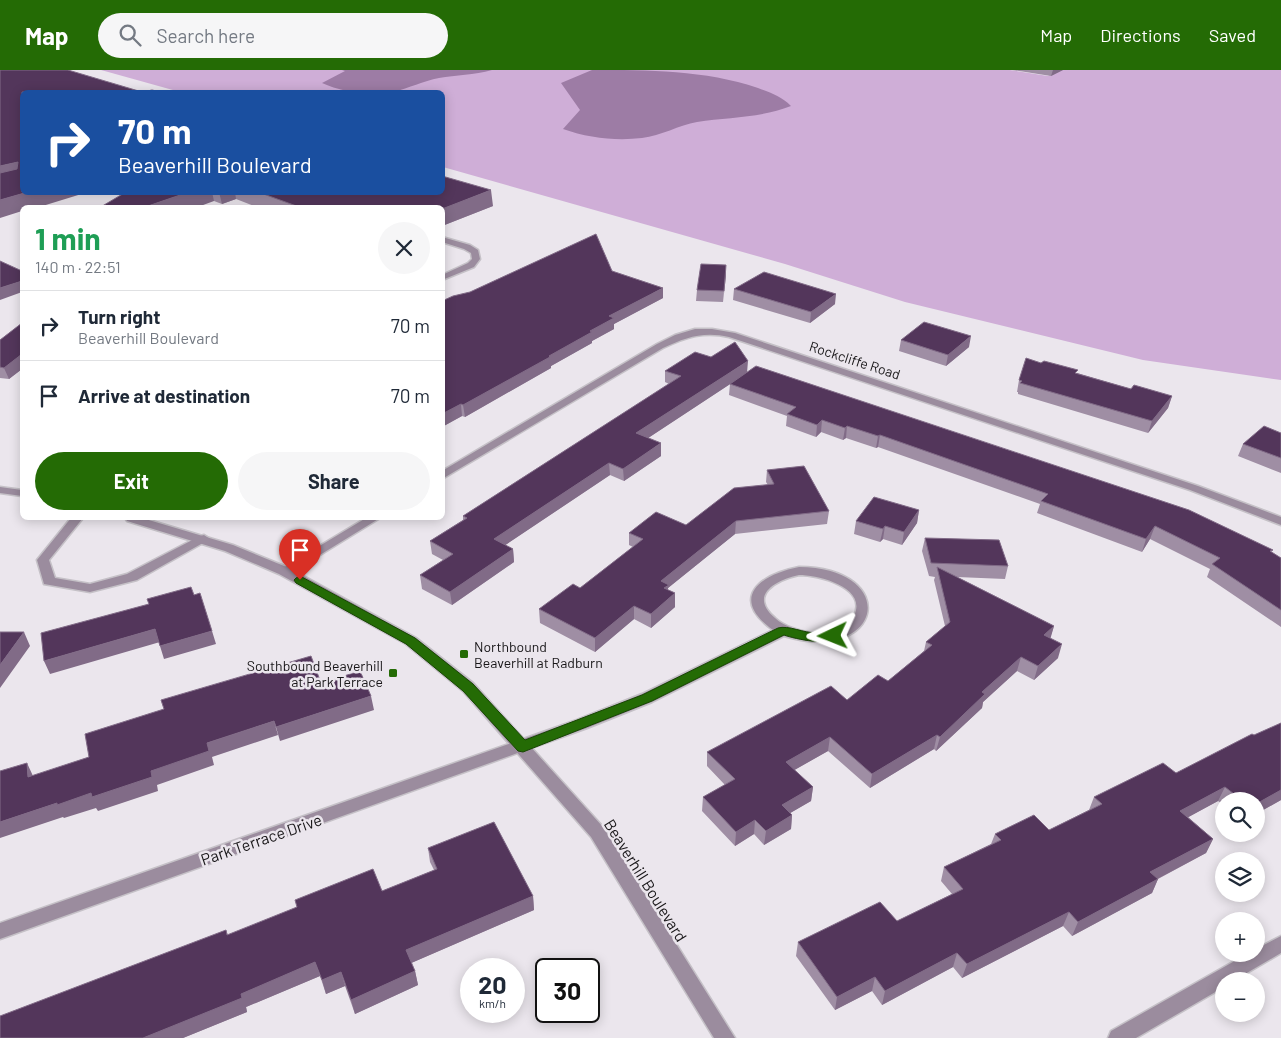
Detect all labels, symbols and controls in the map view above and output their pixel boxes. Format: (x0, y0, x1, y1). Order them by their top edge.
search box (98, 13, 448, 58)
text: Map (25, 21, 68, 50)
icon: search (116, 21, 144, 49)
text: Search here (156, 24, 255, 47)
text: Map (1040, 24, 1072, 46)
text: Directions (1100, 24, 1181, 46)
text: Saved (1209, 24, 1256, 46)
text: 70 m (118, 109, 192, 151)
icon: right (35, 110, 100, 175)
text: Beaverhill Boulevard (118, 151, 312, 177)
text: 1 min (35, 220, 101, 256)
button: close (378, 222, 430, 274)
text: 140 m · 22:51 (35, 257, 121, 276)
text: Turn right (78, 305, 160, 328)
icon: right (35, 312, 63, 340)
text: 70 m (391, 314, 430, 337)
text: Beaverhill Boulevard (78, 328, 219, 347)
street label: Rockcliffe Road (807, 337, 903, 383)
icon: arrive (35, 382, 63, 410)
text: Arrive at destination (78, 384, 250, 407)
text: 70 m (391, 384, 430, 407)
button: Exit (35, 452, 228, 510)
button: Share (238, 452, 430, 510)
pin (279, 529, 321, 580)
icon: arrive (286, 536, 314, 564)
position arrow (806, 609, 858, 661)
place label: Northbound Beaverhill at Radburn (474, 638, 603, 671)
marker: Northbound Beaverhill at Radburn (458, 648, 470, 660)
place label: Southbound Beaverhill at Park Terrace (247, 657, 383, 690)
marker: Southbound Beaverhill at Park Terrace (387, 667, 399, 679)
map controls (1215, 792, 1265, 1022)
button: search (1215, 792, 1265, 842)
street label: Park Terrace Drive (198, 809, 324, 869)
street label: Beaverhill Boulevard (601, 815, 691, 945)
button: layers (1215, 852, 1265, 902)
button: + (1215, 912, 1265, 962)
speed limit sign: 30 (535, 958, 600, 1023)
text: 20 (478, 969, 507, 999)
button: − (1215, 972, 1265, 1022)
text: km/h (479, 996, 506, 1010)

